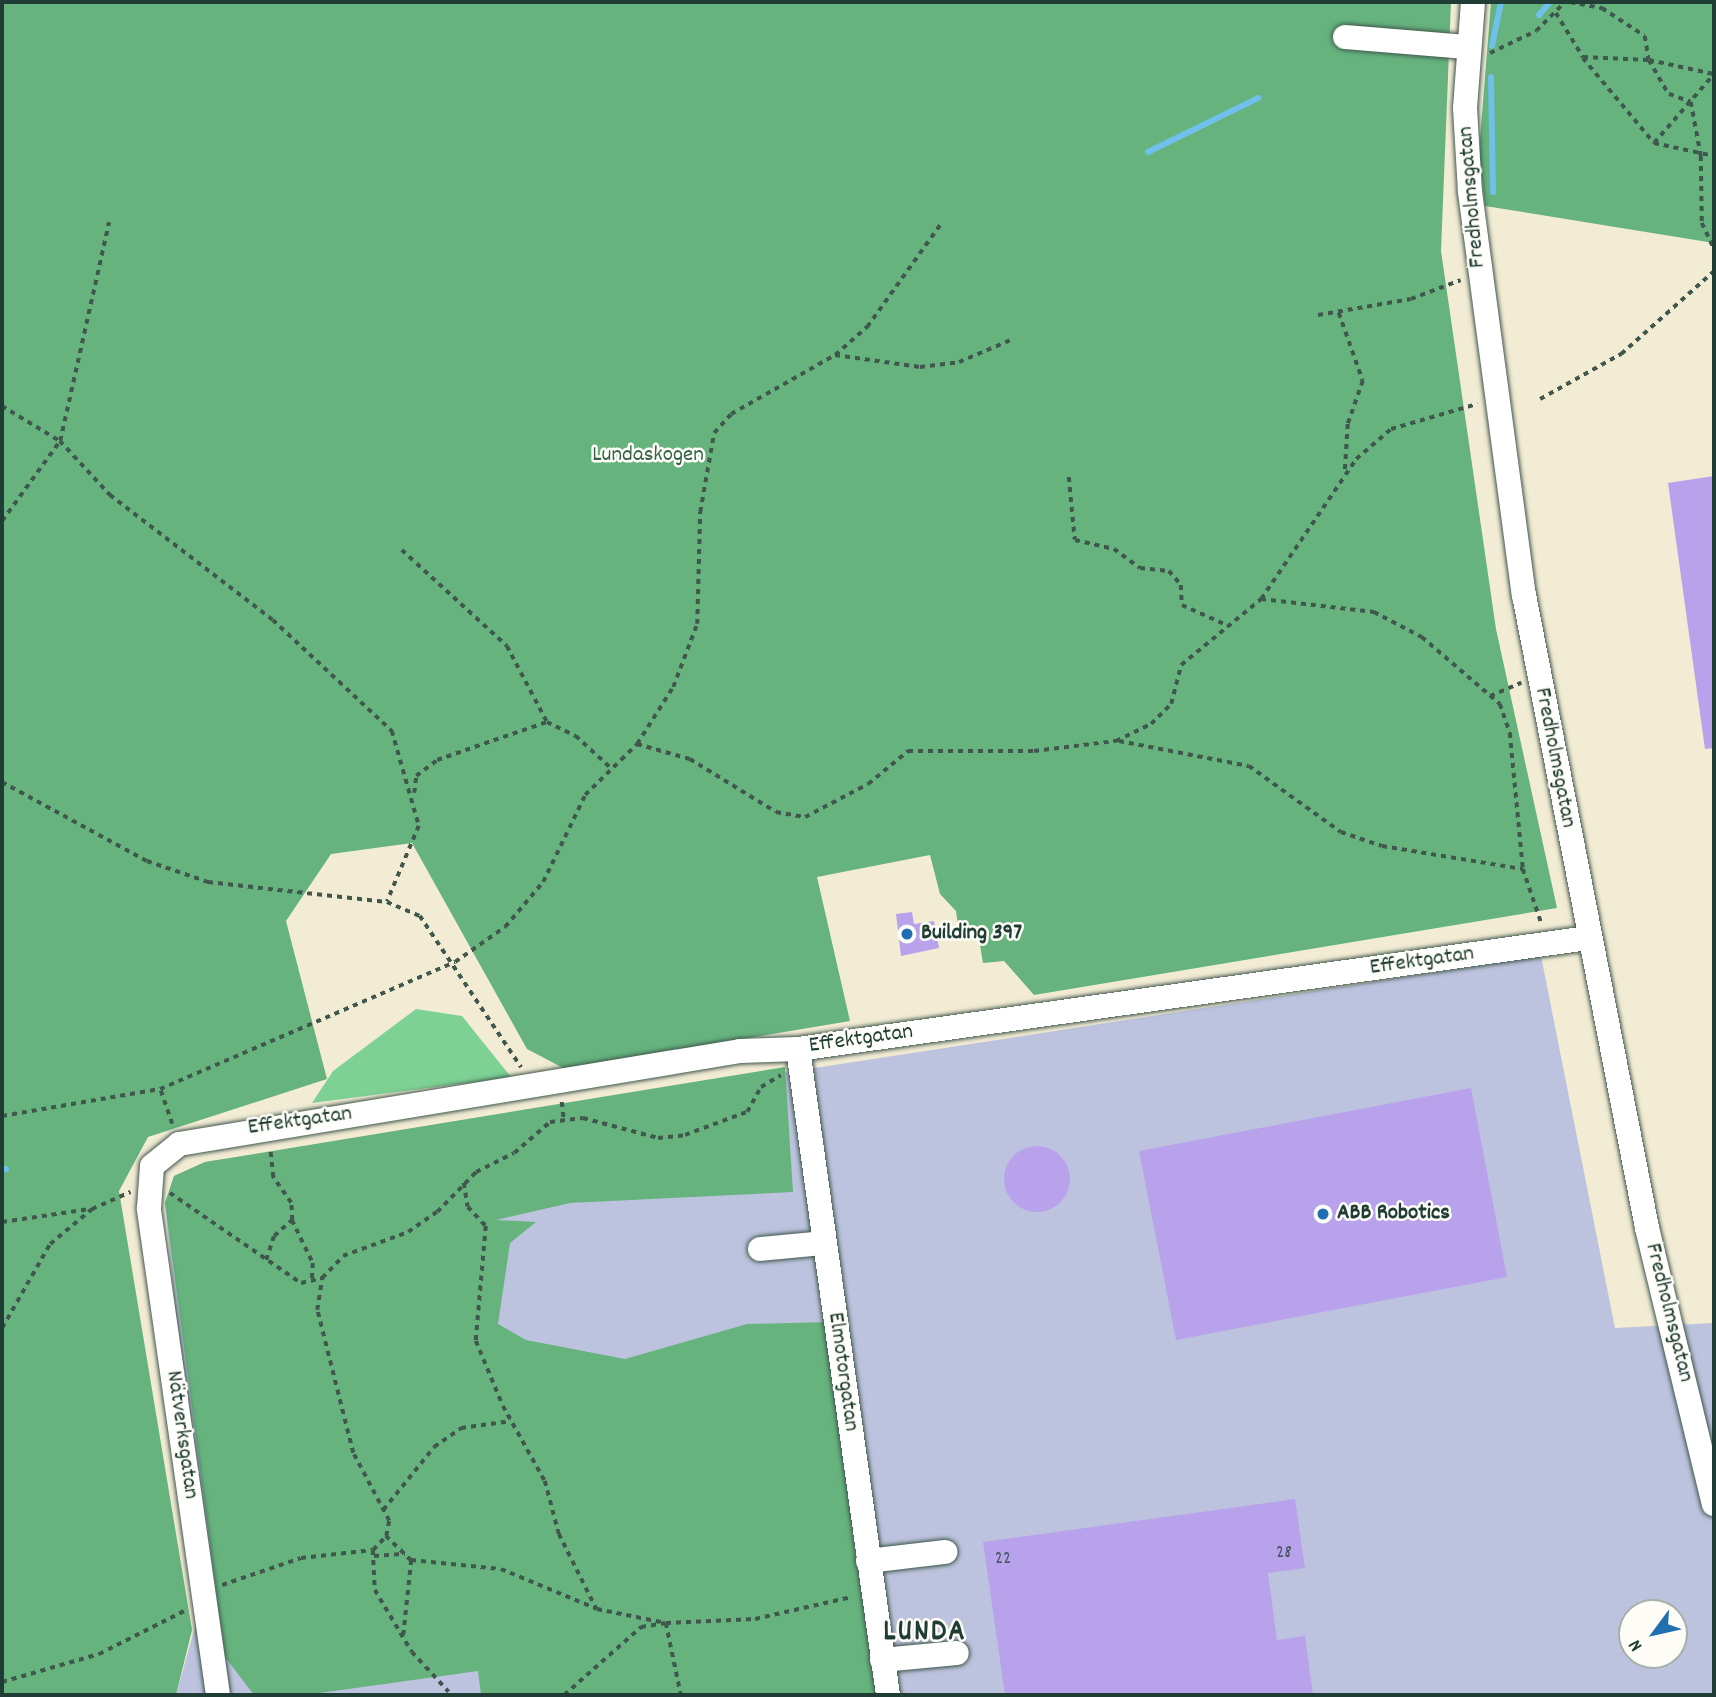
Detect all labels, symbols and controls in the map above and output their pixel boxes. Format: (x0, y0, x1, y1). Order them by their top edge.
street label: Fredholmsgatan (1453, 125, 1493, 269)
park label: Lundaskogen (592, 442, 704, 470)
street label: Fredholmsgatan (1527, 686, 1581, 830)
place label: Building 397 (921, 920, 1022, 948)
marker: Building 397 (899, 926, 915, 942)
street label: Effektgatan (1368, 941, 1476, 983)
street label: Effektgatan (807, 1019, 915, 1061)
street label: Effektgatan (246, 1101, 354, 1143)
place label: ABB Robotics (1337, 1200, 1450, 1228)
marker: ABB Robotics (1315, 1206, 1331, 1222)
street label: Fredholmsgatan (1637, 1241, 1699, 1385)
street label: Elmotorgatan (820, 1311, 864, 1433)
street label: Nätverksgatan (158, 1369, 204, 1501)
house number: 28 (1276, 1543, 1292, 1565)
house number: 22 (995, 1549, 1011, 1571)
north arrow (1618, 1599, 1688, 1669)
district label: LUNDA (884, 1616, 966, 1652)
text: N (1623, 1633, 1651, 1656)

